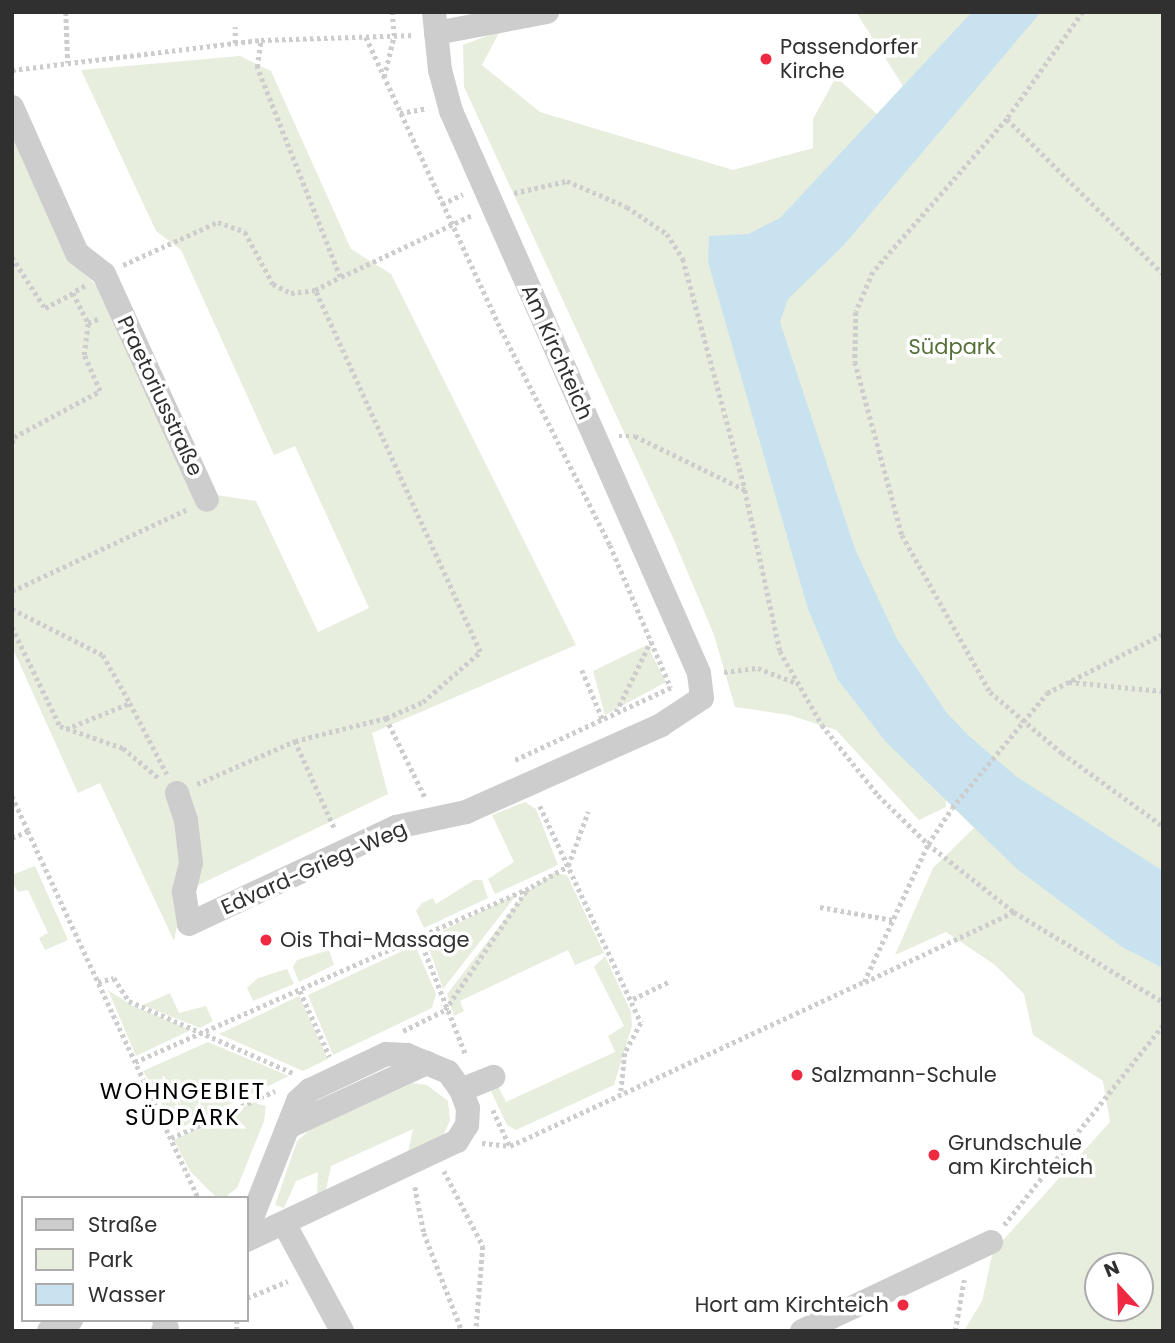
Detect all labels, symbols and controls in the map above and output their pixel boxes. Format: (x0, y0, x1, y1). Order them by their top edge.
place label: Passendorfer Kirche (780, 34, 918, 84)
marker: Passendorfer Kirche (758, 51, 774, 67)
street label: Am Kirchteich (516, 281, 598, 423)
street label: Praetoriusstraße (112, 312, 208, 480)
park label: Südpark (908, 334, 996, 360)
street label: Edvard-Grieg-Weg (217, 816, 411, 920)
place label: Ois Thai-Massage (280, 927, 470, 953)
marker: Ois Thai-Massage (258, 932, 274, 948)
place label: Salzmann-Schule (811, 1062, 997, 1088)
marker: Salzmann-Schule (789, 1067, 805, 1083)
district label: WOHNGEBIET SÜDPARK (101, 1077, 265, 1131)
place label: Grundschule am Kirchteich (948, 1130, 1093, 1180)
marker: Grundschule am Kirchteich (926, 1147, 942, 1163)
legend (21, 1196, 248, 1322)
text: Straße (88, 1210, 157, 1239)
text: Park (88, 1245, 133, 1274)
north arrow (1084, 1252, 1154, 1322)
text: N (1100, 1254, 1123, 1284)
text: Wasser (88, 1280, 165, 1309)
place label: Hort am Kirchteich (695, 1292, 889, 1318)
marker: Hort am Kirchteich (895, 1297, 911, 1313)

